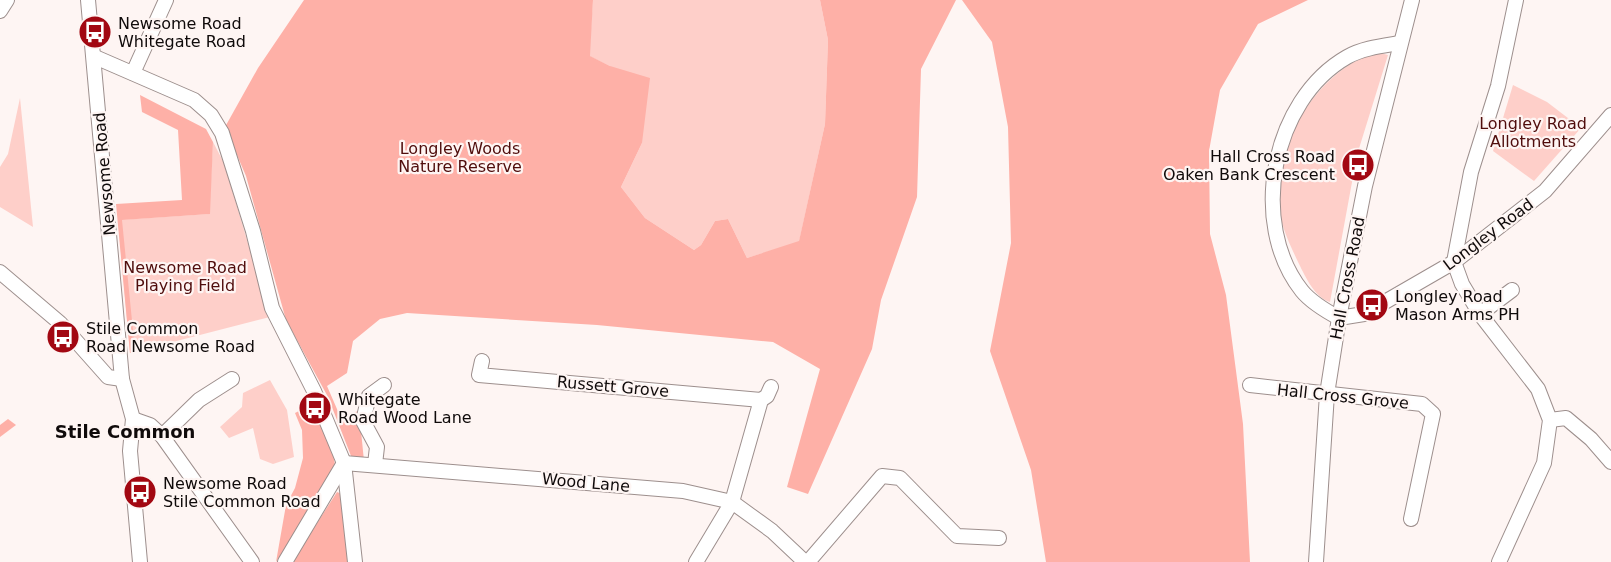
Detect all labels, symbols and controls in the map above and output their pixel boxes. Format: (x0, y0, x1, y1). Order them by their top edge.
bus stop icon: Newsome Road Whitegate Road (77, 14, 113, 50)
place label: Newsome Road Whitegate Road (118, 14, 246, 51)
street label: Newsome Road (90, 112, 119, 236)
park label: Longley Road Allotments (1479, 114, 1587, 151)
park label: Longley Woods Nature Reserve (398, 139, 522, 176)
place label: Hall Cross Road Oaken Bank Crescent (1163, 147, 1335, 184)
bus stop icon: Hall Cross Road Oaken Bank Crescent (1340, 147, 1376, 183)
street label: Longley Road (1440, 194, 1537, 274)
street label: Hall Cross Road (1326, 215, 1369, 341)
park label: Newsome Road Playing Field (123, 258, 247, 295)
bus stop icon: Longley Road Mason Arms PH (1354, 287, 1390, 323)
place label: Longley Road Mason Arms PH (1395, 287, 1520, 324)
bus stop icon: Stile Common Road Newsome Road (45, 319, 81, 355)
place label: Stile Common Road Newsome Road (86, 319, 255, 356)
street label: Russett Grove (556, 372, 670, 401)
street label: Hall Cross Grove (1276, 380, 1410, 413)
bus stop icon: Whitegate Road Wood Lane (297, 390, 333, 426)
place label: Whitegate Road Wood Lane (338, 390, 472, 427)
district label: Stile Common (55, 421, 195, 442)
street label: Wood Lane (541, 469, 631, 496)
bus stop icon: Newsome Road Stile Common Road (122, 474, 158, 510)
place label: Newsome Road Stile Common Road (163, 474, 321, 511)

